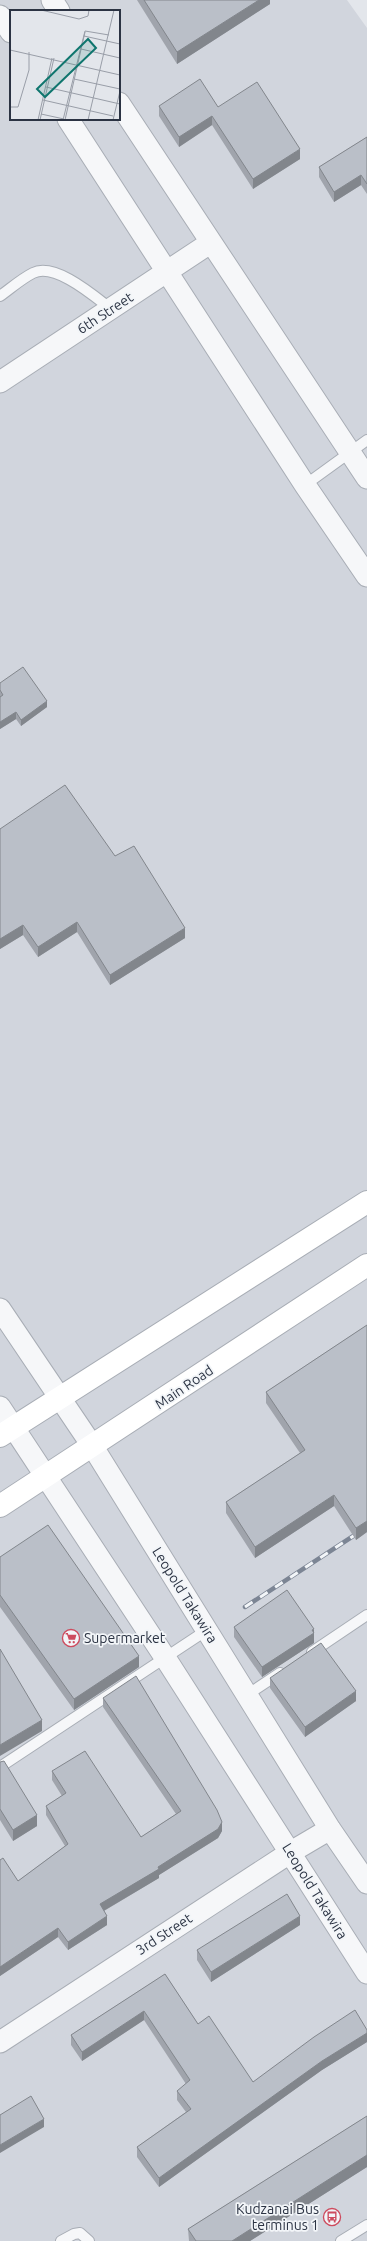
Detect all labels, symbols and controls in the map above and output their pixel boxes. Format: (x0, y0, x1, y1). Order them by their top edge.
inset map (10, 10, 120, 120)
street label: 6th Street (74, 289, 136, 337)
street label: Main Road (152, 1362, 216, 1412)
street label: Leopold Takawira (149, 1544, 221, 1646)
supermarket icon: Supermarket (61, 1628, 81, 1648)
place label: Supermarket (84, 1630, 166, 1646)
street label: Leopold Takawira (279, 1840, 351, 1942)
street label: 3rd Street (133, 1910, 195, 1958)
place label: Kudzanai Bus terminus 1 (236, 2201, 319, 2233)
bus stop icon: Kudzanai Bus terminus 1 (322, 2207, 342, 2227)

